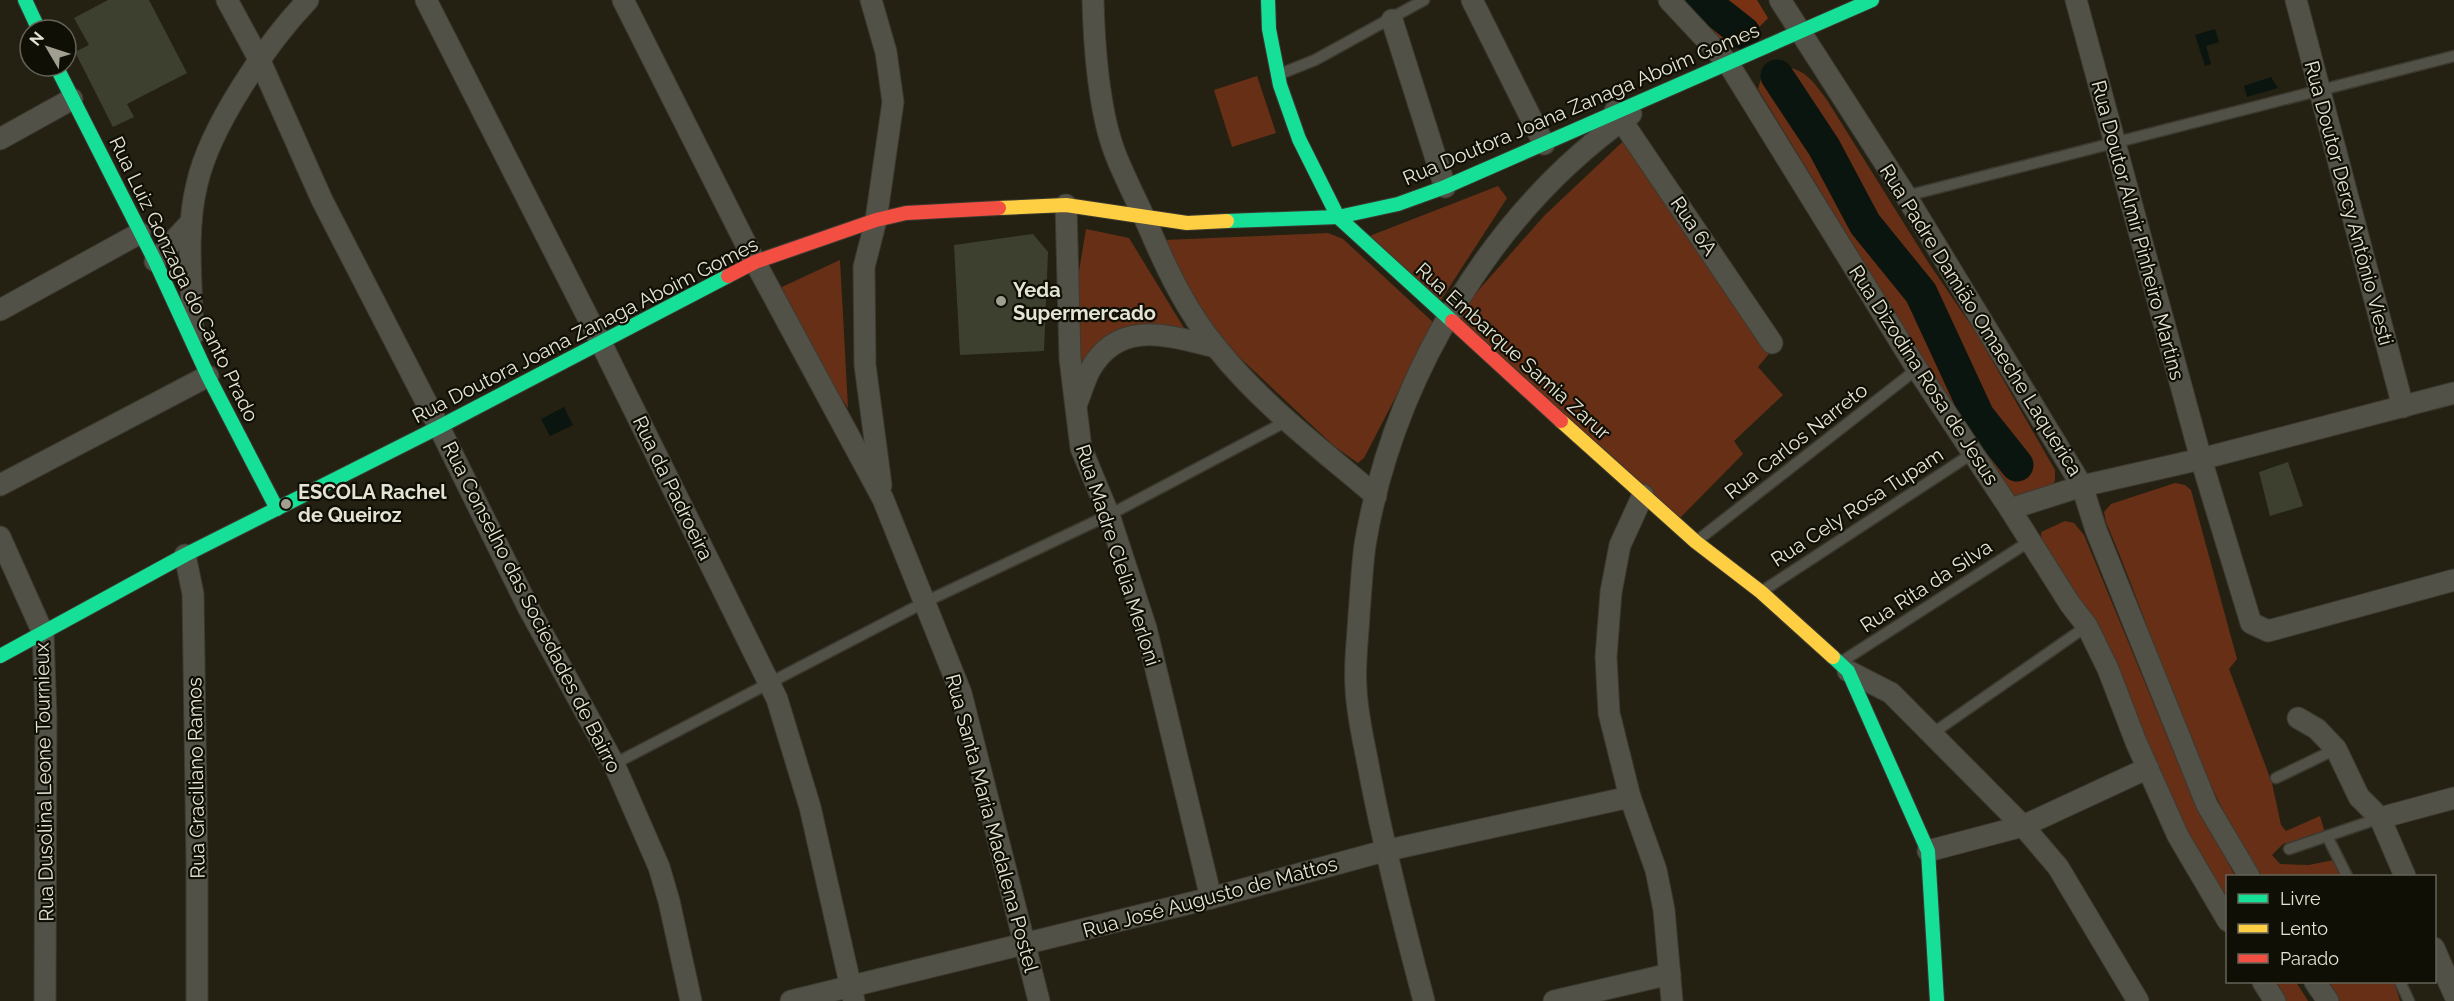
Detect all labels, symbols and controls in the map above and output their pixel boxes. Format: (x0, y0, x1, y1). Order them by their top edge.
north arrow (18, 18, 78, 78)
street label: Rua Doutora Joana Zanaga Aboim Gomes (1399, 18, 1763, 190)
text: N (26, 28, 48, 50)
street label: Rua Doutor Dercy Antônio Viesti (2299, 58, 2399, 348)
street label: Rua Doutor Almir Pinheiro Martins (2086, 77, 2190, 383)
street label: Rua Luiz Gonzaga do Canto Prado (104, 132, 264, 426)
street label: Rua Padre Damião Omaeche Laquerica (1875, 160, 2087, 480)
street label: Rua 6A (1666, 192, 1723, 260)
street label: Rua Doutora Joana Zanaga Aboim Gomes (408, 232, 762, 428)
street label: Rua Embarque Samia Zarur (1411, 257, 1615, 445)
street label: Rua Dizodina Rosa de Jesus (1844, 261, 2004, 489)
place label: Yeda Supermercado (1013, 278, 1156, 325)
marker: Yeda Supermercado (994, 294, 1008, 308)
street label: Rua Carlos Narreto (1720, 378, 1872, 504)
street label: Rua da Padroeira (628, 412, 718, 564)
street label: Rua Conselho das Sociedades de Bairro (438, 437, 626, 777)
street label: Rua Madre Clelia Merloni (1071, 441, 1165, 669)
street label: Rua Cely Rosa Tupam (1766, 442, 1948, 572)
place label: ESCOLA Rachel de Queiroz (298, 480, 447, 527)
marker: ESCOLA Rachel de Queiroz (279, 497, 293, 511)
street label: Rua Rita da Silva (1856, 535, 1996, 637)
street label: Rua Dusolina Leone Tournieux (30, 642, 58, 922)
street label: Rua Santa Maria Madalena Postel (941, 671, 1044, 975)
street label: Rua Graciliano Ramos (182, 677, 210, 879)
street label: Rua José Augusto de Mattos (1080, 851, 1340, 943)
legend (2226, 875, 2436, 983)
text: Livre (2280, 888, 2321, 909)
text: Lento (2280, 918, 2328, 939)
text: Parado (2280, 948, 2339, 969)

